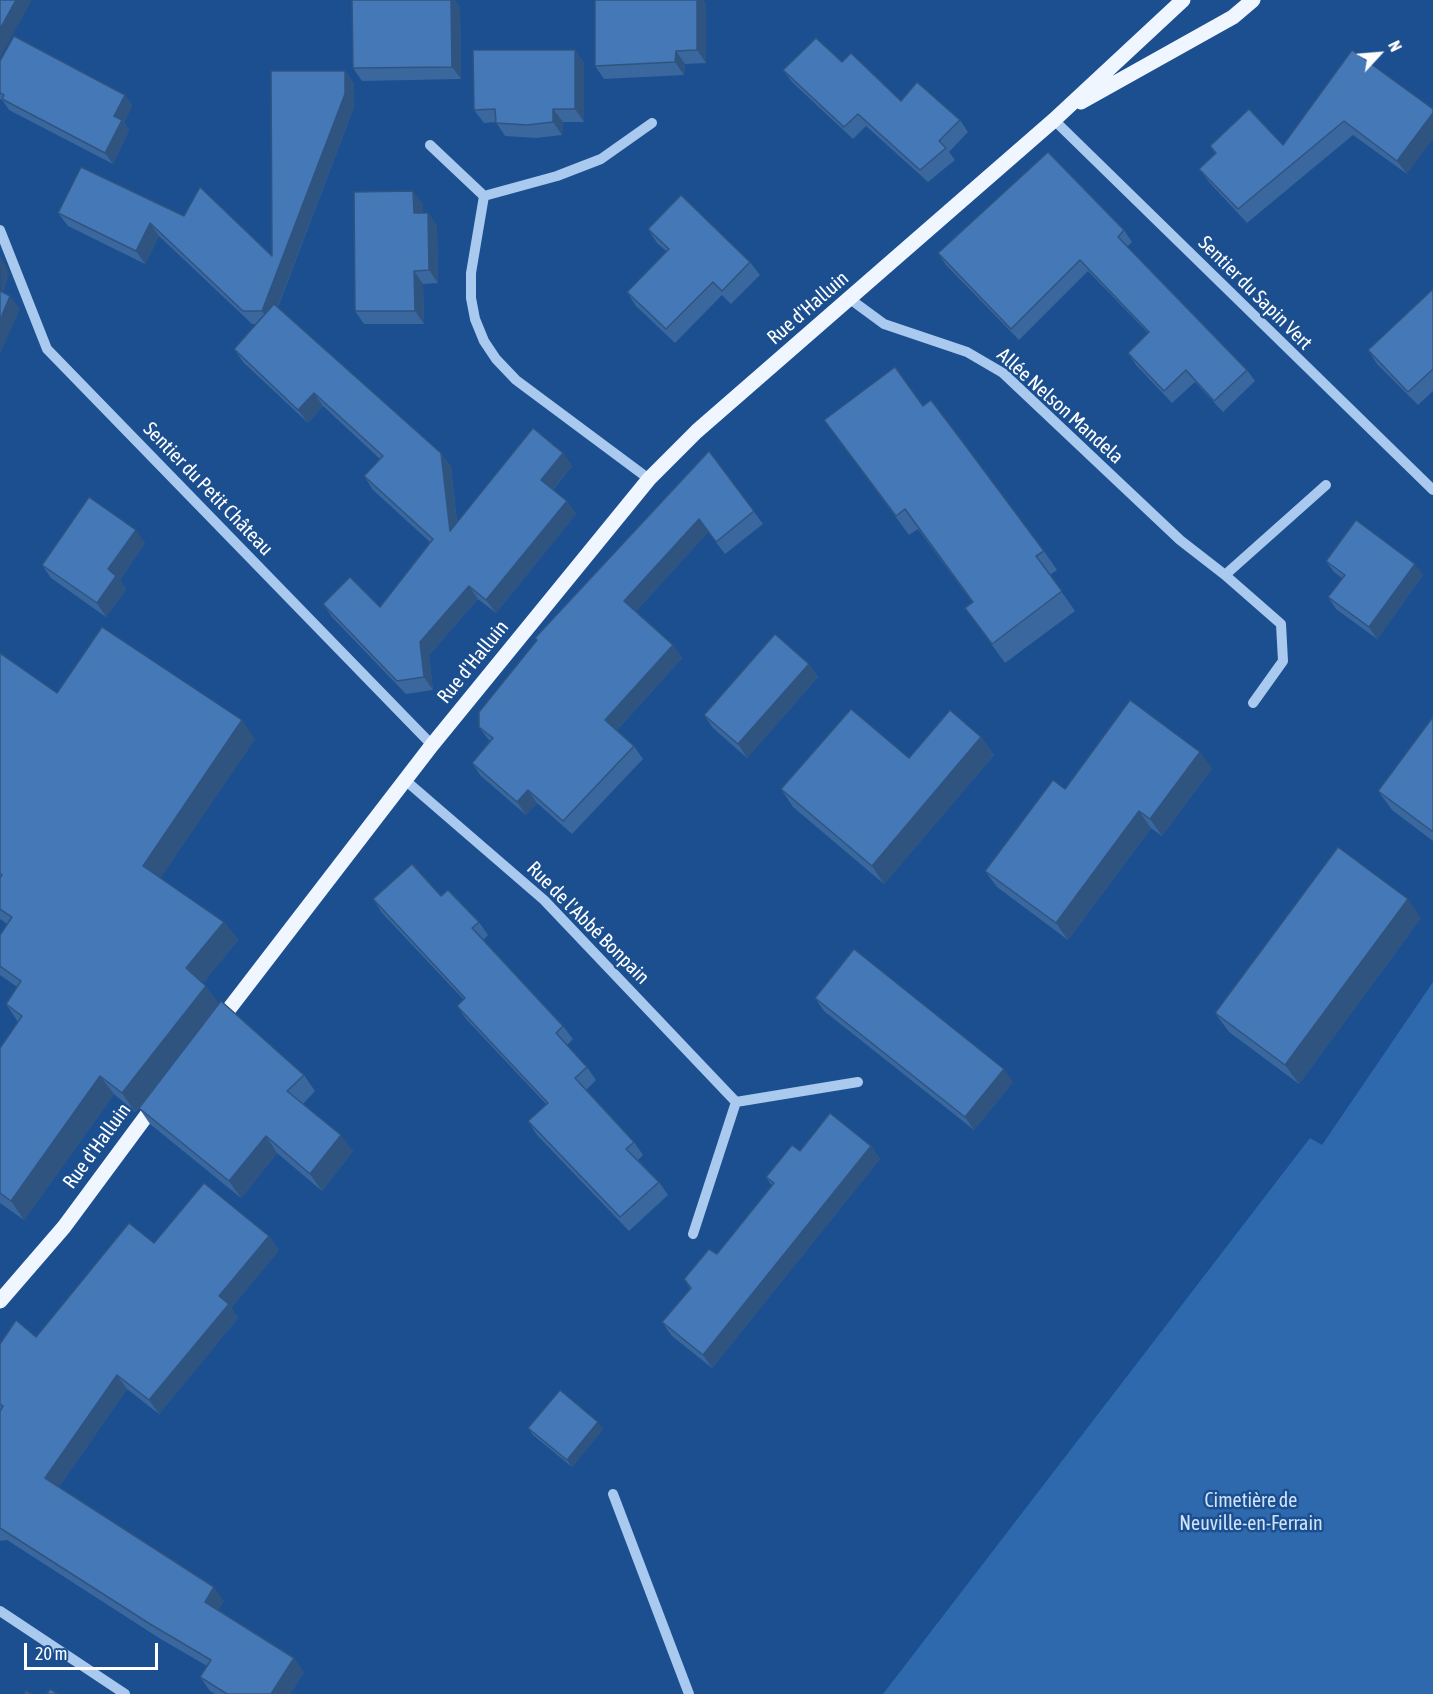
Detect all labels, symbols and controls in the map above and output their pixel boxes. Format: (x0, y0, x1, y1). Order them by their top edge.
north arrow (1349, 24, 1409, 84)
text: N (1385, 38, 1405, 54)
street label: Sentier du Sapin Vert (1193, 231, 1317, 355)
street label: Rue d'Halluin (762, 266, 854, 350)
street label: Allée Nelson Mandela (992, 343, 1128, 469)
street label: Sentier du Petit Château (138, 417, 278, 561)
street label: Rue d'Halluin (432, 616, 514, 708)
street label: Rue de l'Abbé Bonpain (522, 857, 654, 989)
street label: Rue d'Halluin (58, 1099, 136, 1193)
park label: Cimetière de Neuville-en-Ferrain (1179, 1489, 1323, 1536)
scale bar (27, 1631, 160, 1669)
text: 20 m (35, 1643, 67, 1664)

